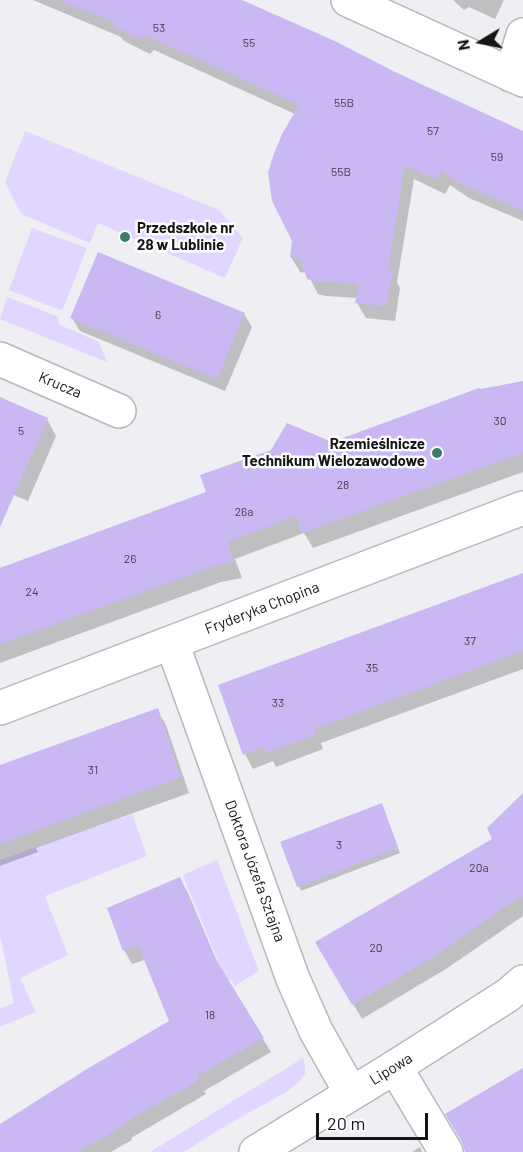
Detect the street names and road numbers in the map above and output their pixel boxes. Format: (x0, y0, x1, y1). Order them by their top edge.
street label: Krucza (36, 368, 84, 402)
street label: Fryderyka Chopina (202, 578, 322, 638)
street label: Doktora Józefa Sztajna (221, 798, 289, 944)
street label: Lipowa (366, 1049, 416, 1089)

